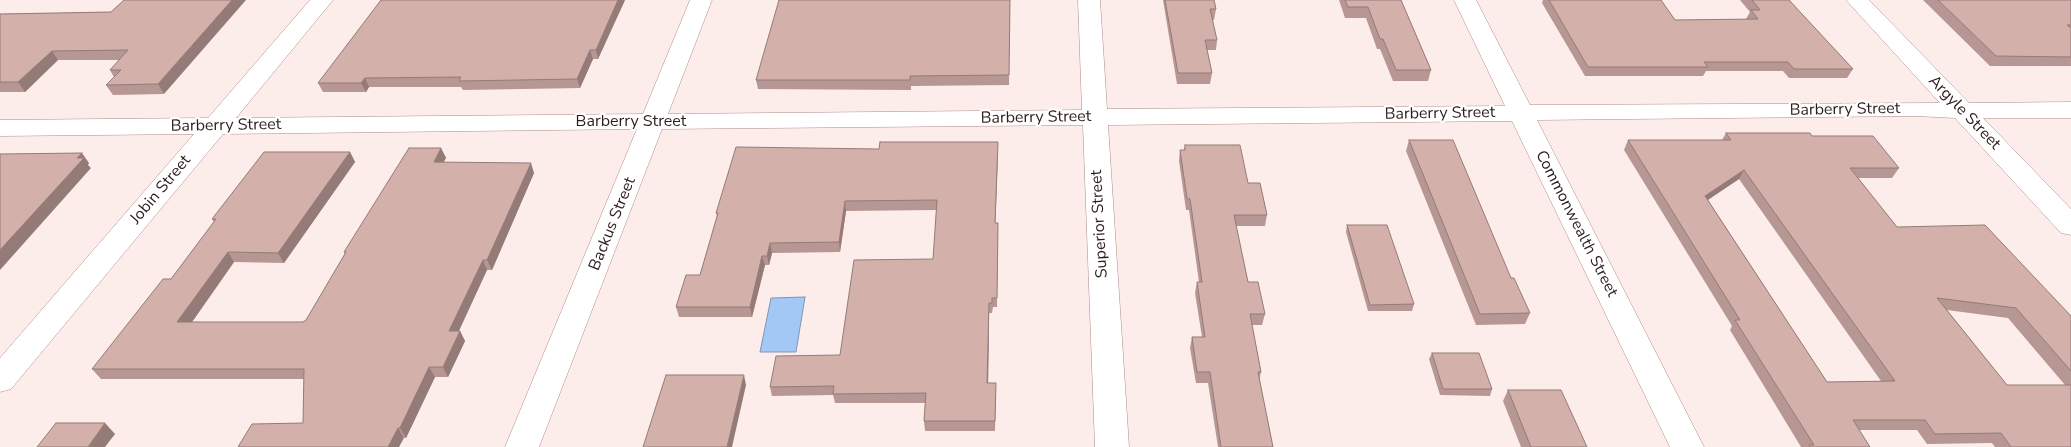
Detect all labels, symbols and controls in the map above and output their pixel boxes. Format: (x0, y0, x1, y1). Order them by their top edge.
street label: Argyle Street (1924, 72, 2004, 154)
street label: Barberry Street (1789, 99, 1901, 121)
street label: Barberry Street (1384, 103, 1496, 125)
street label: Barberry Street (980, 107, 1092, 129)
street label: Barberry Street (576, 112, 686, 132)
street label: Barberry Street (170, 115, 282, 137)
street label: Commonwealth Street (1531, 148, 1621, 300)
street label: Jobin Street (127, 152, 195, 228)
street label: Superior Street (1088, 169, 1112, 279)
street label: Backus Street (586, 174, 640, 274)

